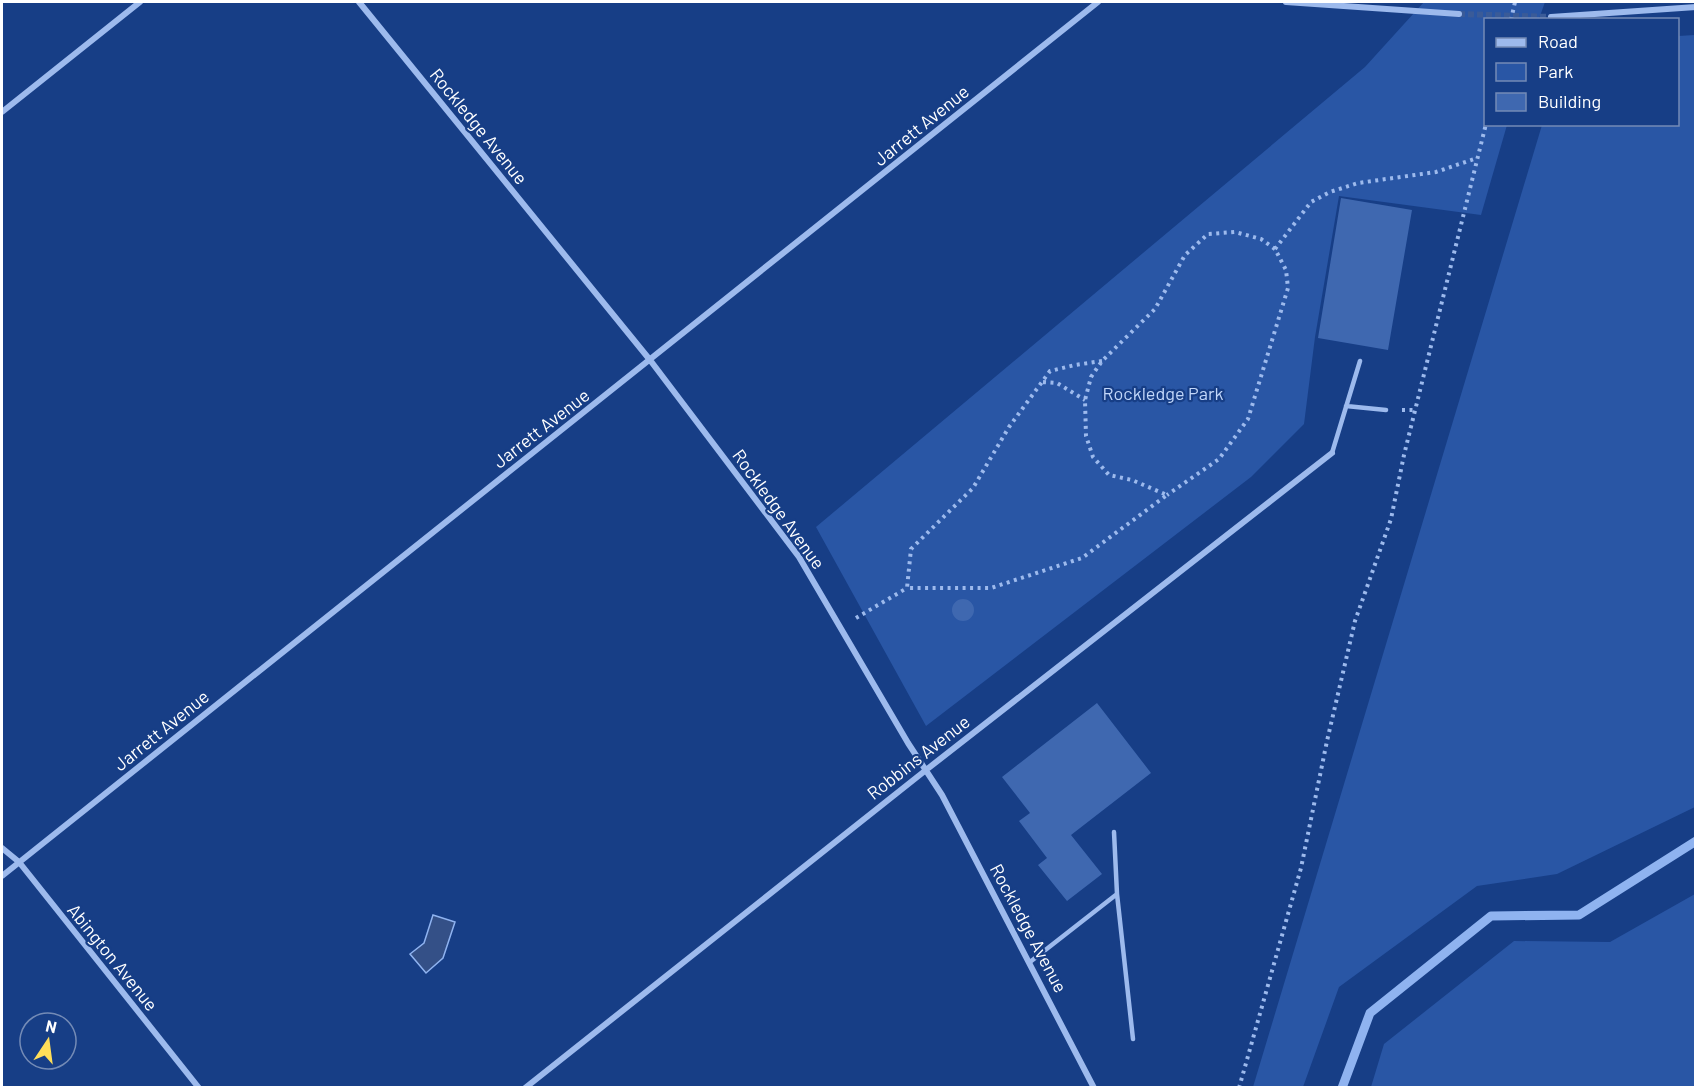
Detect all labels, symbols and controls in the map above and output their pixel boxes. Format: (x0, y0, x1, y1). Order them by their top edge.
legend (1484, 18, 1679, 126)
text: Road (1538, 30, 1578, 52)
text: Park (1538, 60, 1573, 82)
street label: Rockledge Avenue (426, 64, 532, 188)
street label: Jarrett Avenue (869, 80, 973, 170)
text: Building (1538, 90, 1601, 112)
park label: Rockledge Park (1103, 382, 1223, 404)
street label: Jarrett Avenue (489, 384, 593, 472)
street label: Rockledge Avenue (728, 445, 830, 573)
street label: Jarrett Avenue (109, 685, 213, 775)
street label: Robbins Avenue (862, 710, 974, 804)
street label: Rockledge Avenue (986, 860, 1072, 996)
street label: Abington Avenue (63, 899, 163, 1015)
north arrow (18, 1011, 78, 1071)
text: N (44, 1015, 59, 1036)

